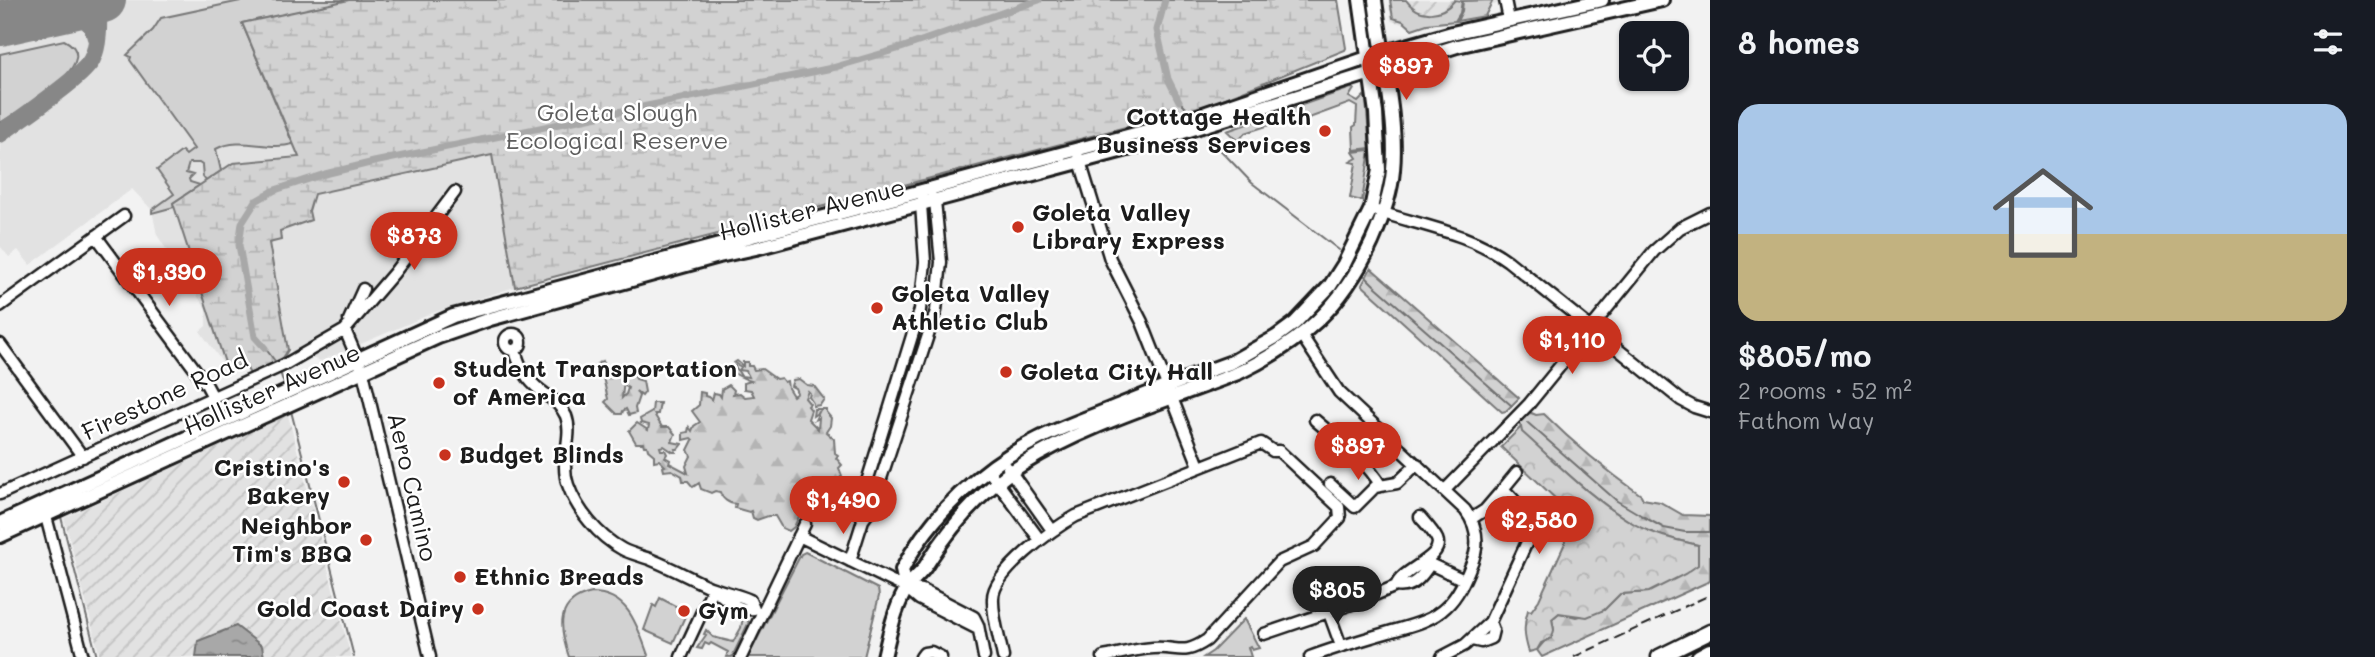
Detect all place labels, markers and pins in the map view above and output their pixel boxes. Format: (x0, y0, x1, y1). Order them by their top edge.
pin: $897 (1365, 42, 1447, 102)
place label: Cottage Health Business Services (1096, 100, 1311, 159)
marker: Cottage Health Business Services (1317, 123, 1333, 139)
place label: Goleta Valley Library Express (1032, 196, 1225, 255)
pin: $873 (373, 212, 455, 272)
marker: Goleta Valley Library Express (1010, 219, 1026, 235)
pin: $1,390 (112, 248, 226, 308)
place label: Goleta Valley Athletic Club (891, 277, 1050, 336)
marker: Goleta Valley Athletic Club (869, 300, 885, 316)
pin: $1,110 (1515, 316, 1629, 376)
place label: Student Transportation of America (453, 352, 737, 411)
place label: Goleta City Hall (1020, 355, 1213, 386)
marker: Goleta City Hall (998, 364, 1014, 380)
marker: Student Transportation of America (431, 375, 447, 391)
pin: $897 (1317, 422, 1399, 482)
place label: Budget Blinds (459, 438, 624, 469)
marker: Budget Blinds (437, 447, 453, 463)
place label: Cristino's Bakery (214, 451, 330, 510)
marker: Cristino's Bakery (336, 474, 352, 490)
pin: $1,490 (786, 476, 900, 536)
pin: $2,580 (1482, 496, 1596, 556)
place label: Neighbor Tim's BBQ (232, 509, 352, 568)
marker: Neighbor Tim's BBQ (358, 532, 374, 548)
place label: Ethnic Breads (474, 560, 644, 591)
pin: $805 (1296, 566, 1378, 626)
marker: Ethnic Breads (452, 569, 468, 585)
place label: Gold Coast Dairy (257, 592, 464, 623)
place label: Gym (698, 594, 749, 625)
marker: Gold Coast Dairy (470, 601, 486, 617)
marker: Gym (676, 603, 692, 619)

